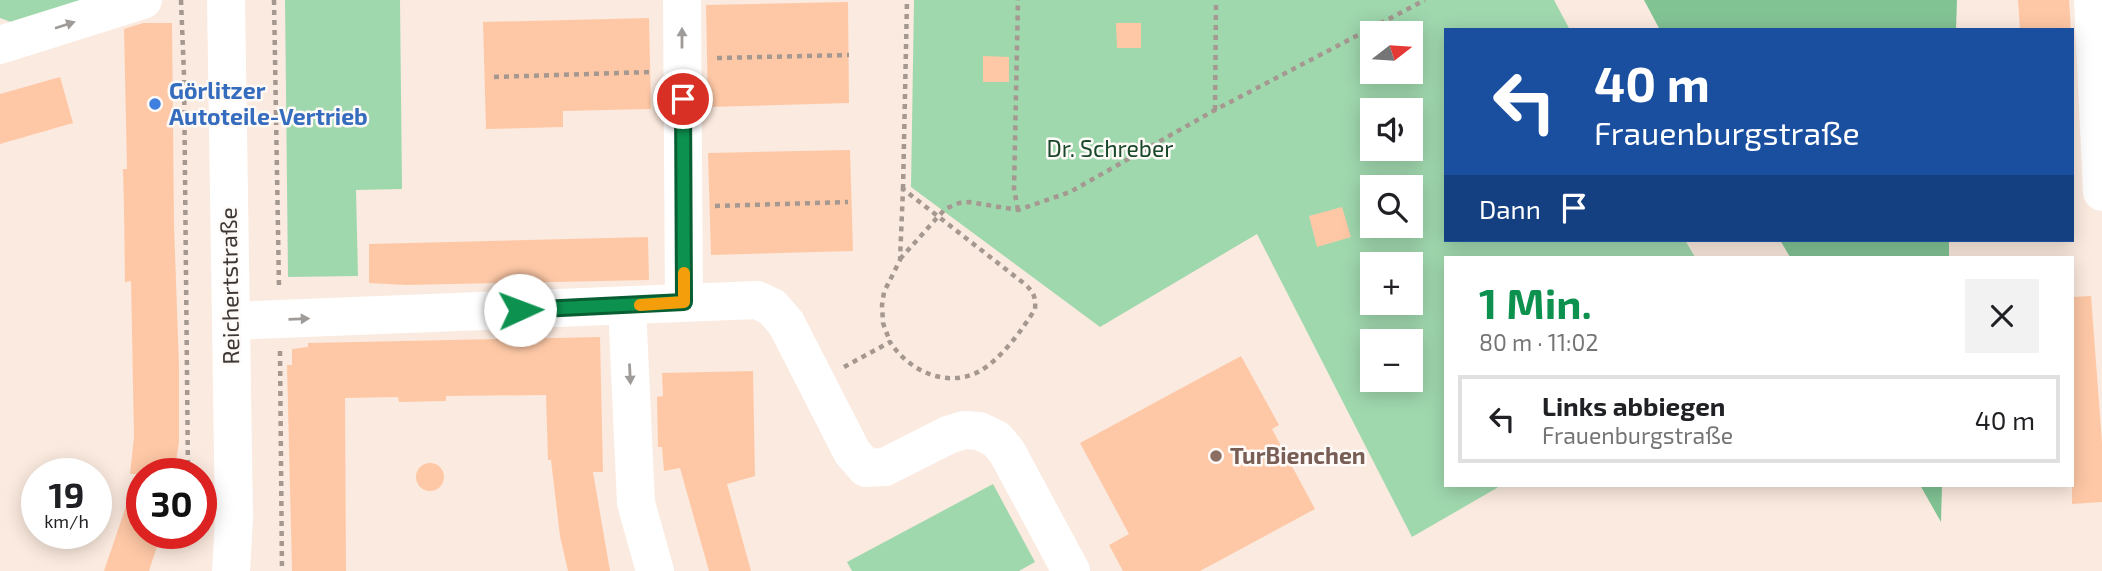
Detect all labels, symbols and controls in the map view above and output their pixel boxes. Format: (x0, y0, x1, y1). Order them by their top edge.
one-way arrow (55, 19, 76, 30)
north arrow (1360, 21, 1423, 84)
map controls (1360, 21, 1423, 392)
one-way arrow (676, 27, 688, 49)
text: 40 m (1594, 53, 1710, 112)
icon: left (1479, 56, 1570, 147)
pin (653, 69, 713, 129)
place label: Görlitzer Autoteile-Vertrieb (169, 76, 368, 130)
icon: arrive (664, 80, 702, 118)
marker: Görlitzer Autoteile-Vertrieb (147, 96, 163, 112)
button: sound (1360, 98, 1423, 161)
text: Frauenburgstraße (1594, 113, 1860, 151)
park label: Dr. Schreber (1046, 134, 1174, 162)
button: search (1360, 175, 1423, 238)
icon: arrive (1555, 189, 1593, 227)
text: Dann (1479, 193, 1541, 224)
street label: Reichertstraße (214, 207, 244, 365)
button: + (1360, 252, 1423, 315)
position arrow (483, 273, 557, 347)
text: 1 Min. (1479, 277, 1592, 327)
button: close (1965, 279, 2039, 353)
one-way arrow (288, 313, 310, 324)
text: 80 m · 11:02 (1479, 328, 1598, 356)
button: − (1360, 329, 1423, 392)
one-way arrow (625, 363, 636, 385)
text: Links abbiegen (1542, 390, 1726, 421)
icon: left (1483, 400, 1521, 438)
text: 40 m (1975, 404, 2035, 435)
text: Frauenburgstraße (1542, 421, 1733, 449)
place label: TurBienchen (1230, 441, 1366, 469)
marker: TurBienchen (1208, 448, 1224, 464)
speed limit sign: 30 (126, 458, 217, 549)
text: 19 (49, 473, 84, 515)
text: km/h (44, 510, 89, 532)

